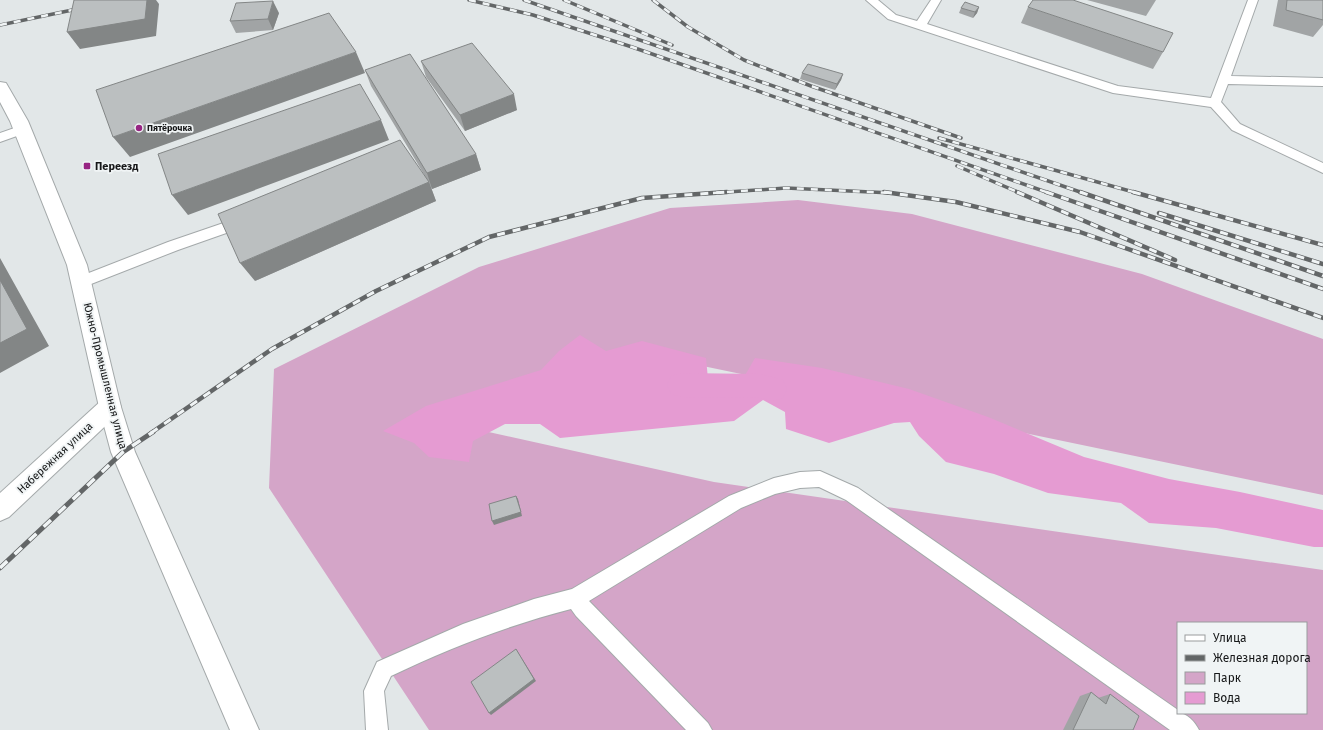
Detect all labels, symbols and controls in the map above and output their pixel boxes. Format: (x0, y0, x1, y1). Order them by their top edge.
marker: Пятёрочка (134, 123, 144, 133)
place label: Пятёрочка (147, 123, 192, 133)
place label: Переезд (95, 160, 138, 173)
marker: Переезд (82, 161, 92, 171)
street label: Южно-Промышленная улица (80, 301, 130, 451)
street label: Набережная улица (15, 420, 95, 496)
legend (1177, 622, 1307, 714)
text: Улица (1213, 631, 1247, 645)
text: Железная дорога (1213, 651, 1311, 665)
text: Парк (1213, 671, 1242, 685)
text: Вода (1213, 691, 1240, 705)

